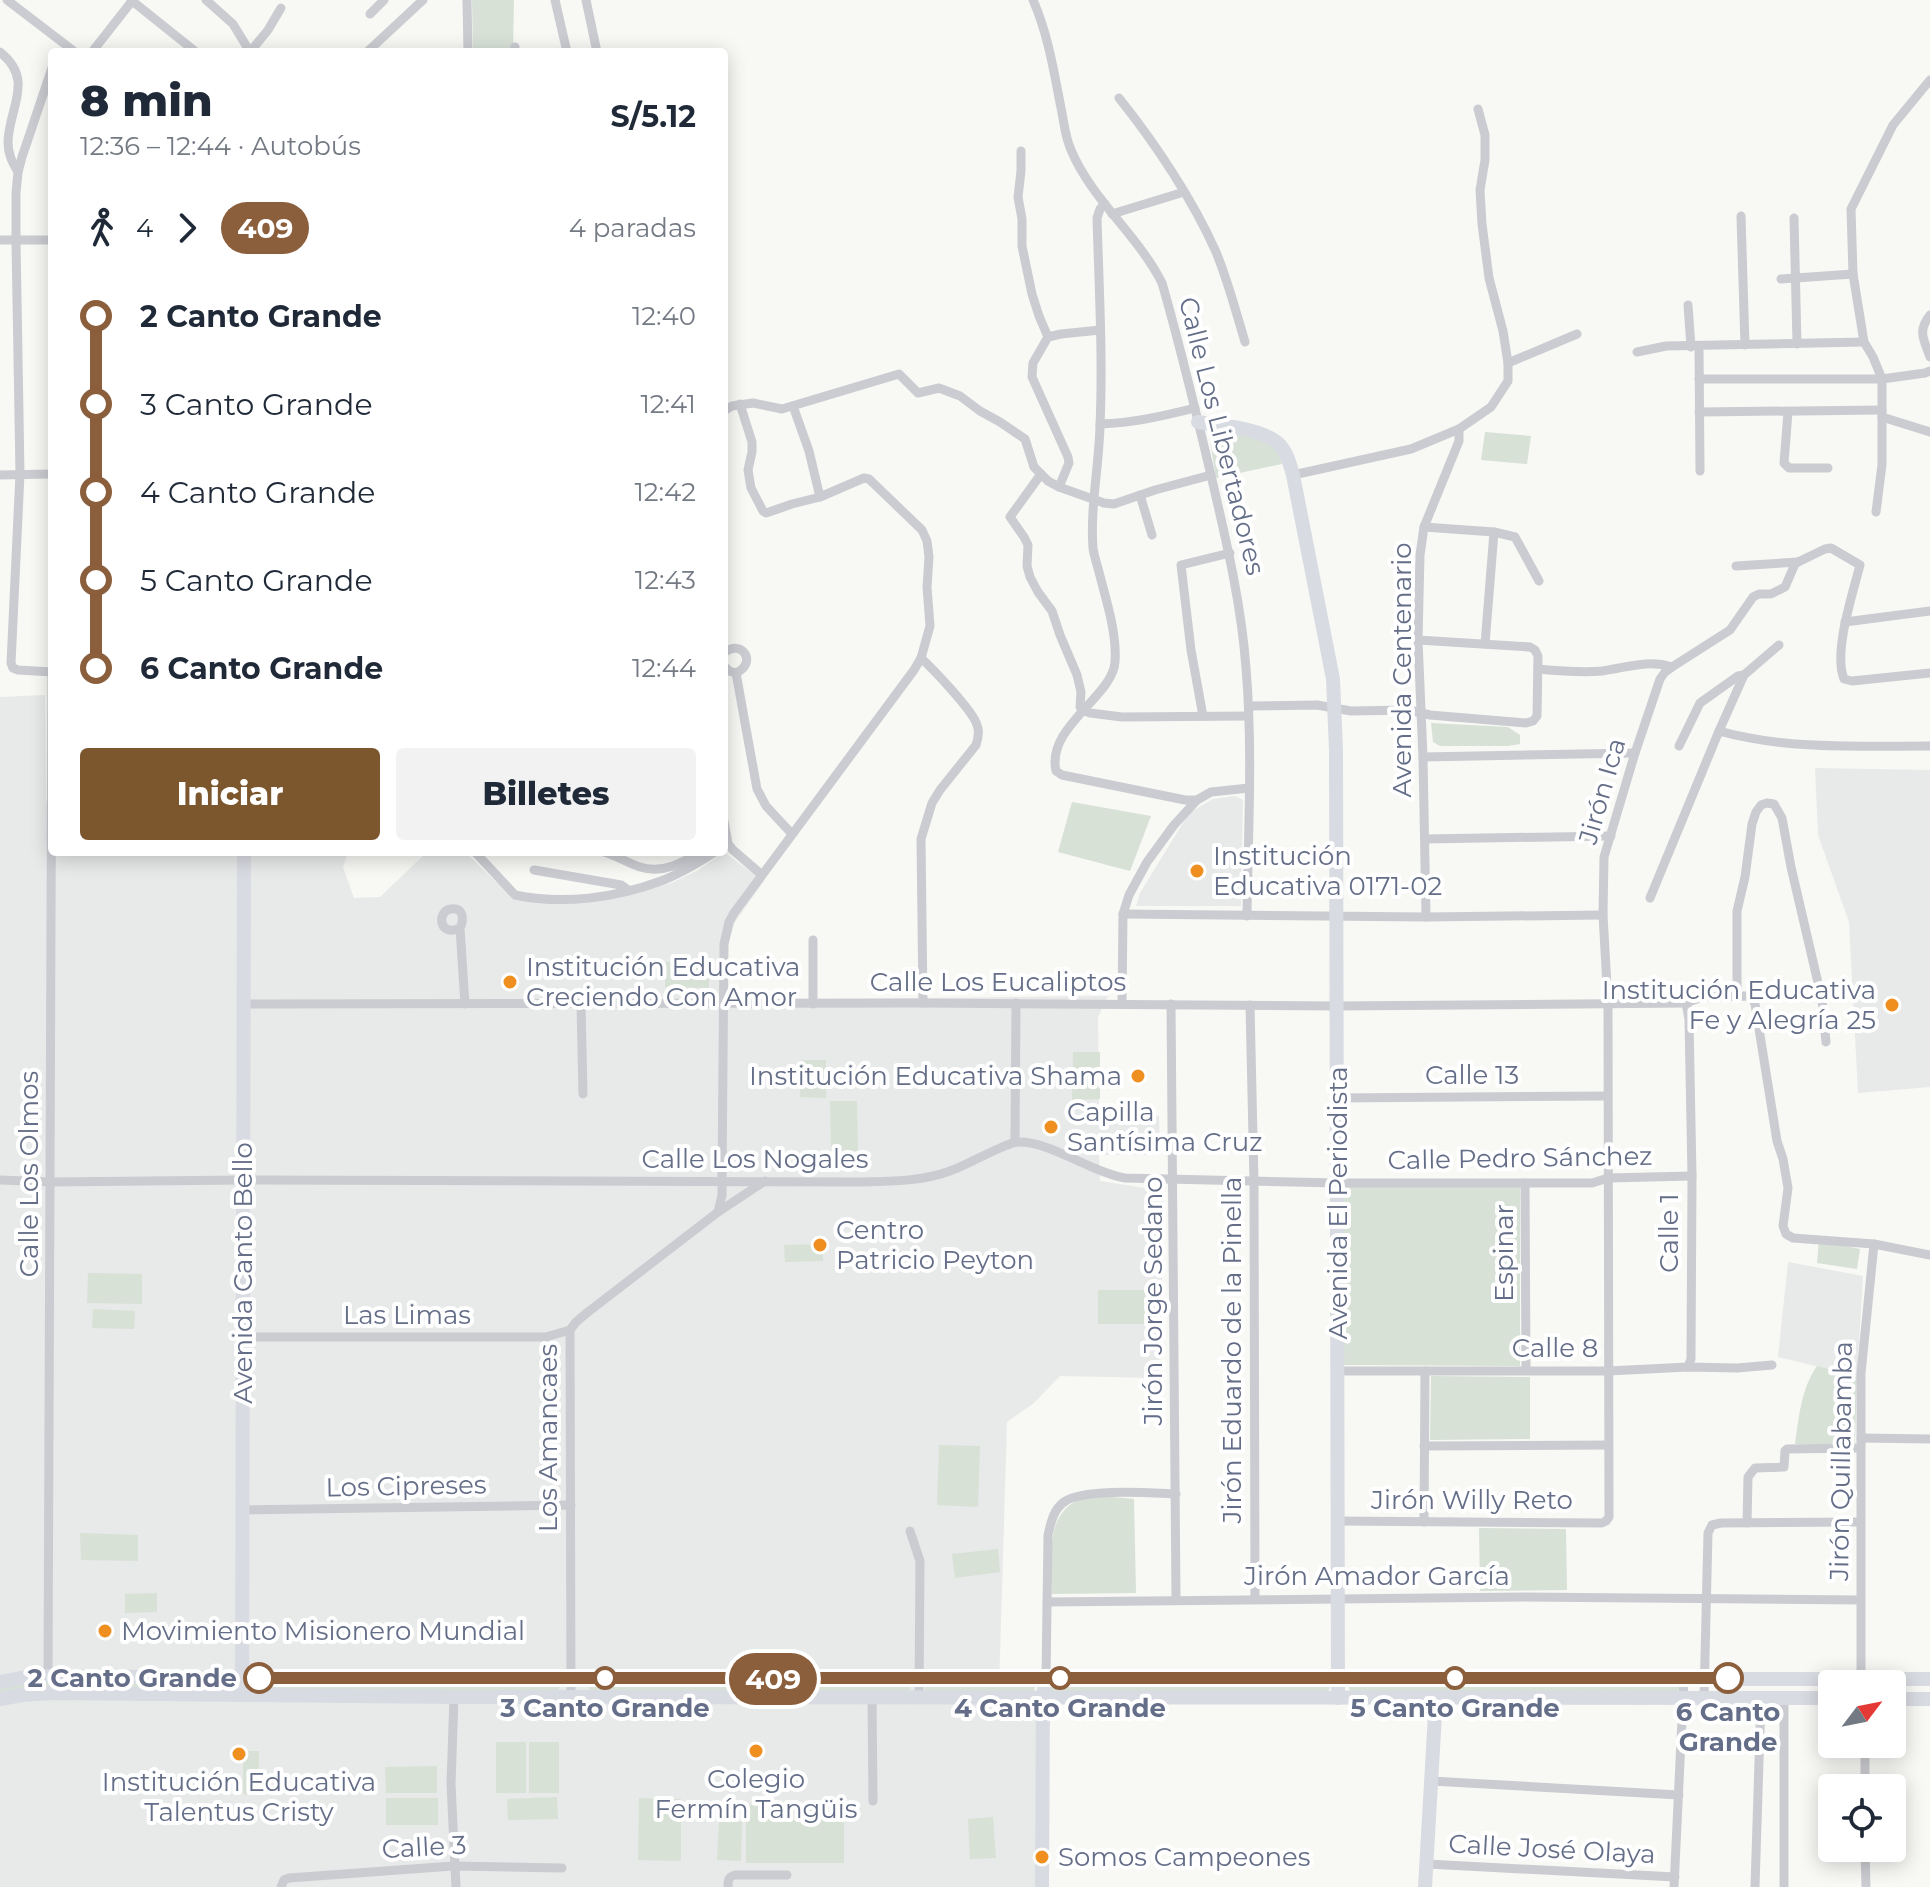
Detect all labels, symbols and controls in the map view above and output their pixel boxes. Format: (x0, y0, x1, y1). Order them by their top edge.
text: 8 min (80, 73, 213, 127)
text: S/5.12 (610, 98, 696, 135)
text: 12:36 – 12:44 · Autobús (80, 130, 361, 162)
icon: walk (80, 206, 124, 250)
icon: forward (165, 206, 209, 250)
text: 409 (237, 211, 293, 245)
text: 4 (136, 212, 153, 244)
text: 4 paradas (569, 212, 696, 244)
street label: Calle Los Libertadores (1172, 294, 1272, 578)
text: 2 Canto Grande (140, 298, 382, 335)
text: 12:40 (632, 300, 696, 332)
text: 3 Canto Grande (140, 386, 373, 423)
text: 12:41 (640, 388, 696, 420)
text: 4 Canto Grande (140, 474, 375, 511)
text: 12:42 (634, 476, 696, 508)
street label: Avenida Centenario (1386, 542, 1418, 798)
text: 5 Canto Grande (140, 562, 373, 599)
text: 12:43 (635, 564, 696, 596)
text: 6 Canto Grande (140, 650, 383, 687)
text: 12:44 (632, 652, 696, 684)
street label: Jirón Ica (1571, 734, 1632, 849)
button: Iniciar (80, 748, 380, 840)
button: Billetes (396, 748, 696, 840)
place label: Institución Educativa 0171-02 (1213, 840, 1442, 902)
marker: Institución Educativa 0171-02 (1188, 862, 1206, 880)
place label: Institución Educativa Creciendo Con Amor (526, 951, 800, 1013)
street label: Calle Los Eucaliptos (870, 966, 1126, 998)
marker: Institución Educativa Creciendo Con Amor (501, 973, 519, 991)
place label: Institución Educativa Fe y Alegría 25 (1602, 974, 1876, 1036)
marker: Institución Educativa Fe y Alegría 25 (1883, 996, 1901, 1014)
street label: Calle 13 (1425, 1059, 1519, 1091)
place label: Institución Educativa Shama (749, 1060, 1122, 1092)
street label: Avenida El Periodista (1322, 1066, 1354, 1340)
marker: Institución Educativa Shama (1129, 1067, 1147, 1085)
street label: Calle Los Olmos (13, 1071, 45, 1277)
place label: Capilla Santísima Cruz (1067, 1096, 1263, 1158)
marker: Capilla Santísima Cruz (1042, 1118, 1060, 1136)
street label: Calle Pedro Sánchez (1387, 1140, 1653, 1176)
street label: Avenida Canto Bello (227, 1142, 259, 1404)
street label: Calle Los Nogales (642, 1143, 868, 1175)
street label: Jirón Jorge Sedano (1137, 1176, 1169, 1427)
street label: Jirón Eduardo de la Pinella (1216, 1177, 1248, 1524)
street label: Calle 1 (1653, 1193, 1685, 1273)
street label: Espinar (1488, 1204, 1520, 1302)
place label: Centro Patricio Peyton (836, 1214, 1034, 1276)
marker: Centro Patricio Peyton (811, 1236, 829, 1254)
street label: Las Limas (343, 1299, 471, 1331)
street label: Calle 8 (1512, 1332, 1598, 1364)
street label: Jirón Quillabamba (1823, 1341, 1859, 1582)
street label: Los Amancaes (532, 1344, 564, 1532)
street label: Los Cipreses (325, 1469, 487, 1503)
street label: Jirón Willy Reto (1370, 1484, 1573, 1516)
street label: Jirón Amador García (1243, 1560, 1510, 1592)
place label: Movimiento Misionero Mundial (121, 1615, 525, 1647)
marker: Movimiento Misionero Mundial (96, 1622, 114, 1640)
line badge: 409 (727, 1653, 819, 1705)
place label: 2 Canto Grande (28, 1662, 237, 1694)
text: 409 (745, 1662, 801, 1696)
marker: 2 Canto Grande (244, 1663, 274, 1693)
marker: 6 Canto Grande (1713, 1663, 1743, 1693)
marker: 3 Canto Grande (594, 1667, 616, 1689)
marker: 4 Canto Grande (1049, 1667, 1071, 1689)
marker: 5 Canto Grande (1444, 1667, 1466, 1689)
north arrow (1818, 1670, 1906, 1758)
map controls (1818, 1670, 1906, 1862)
place label: 3 Canto Grande (499, 1692, 710, 1724)
place label: 4 Canto Grande (954, 1692, 1166, 1724)
place label: 5 Canto Grande (1350, 1692, 1560, 1724)
place label: 6 Canto Grande (1676, 1696, 1780, 1758)
marker: Colegio Fermín Tangüis (747, 1742, 765, 1760)
marker: Institución Educativa Talentus Cristy (230, 1745, 248, 1763)
place label: Colegio Fermín Tangüis (655, 1763, 857, 1825)
place label: Institución Educativa Talentus Cristy (102, 1766, 376, 1828)
button: locate (1818, 1774, 1906, 1862)
street label: Calle José Olaya (1448, 1828, 1656, 1870)
street label: Calle 3 (381, 1829, 467, 1865)
place label: Somos Campeones (1058, 1841, 1310, 1873)
marker: Somos Campeones (1033, 1848, 1051, 1866)

